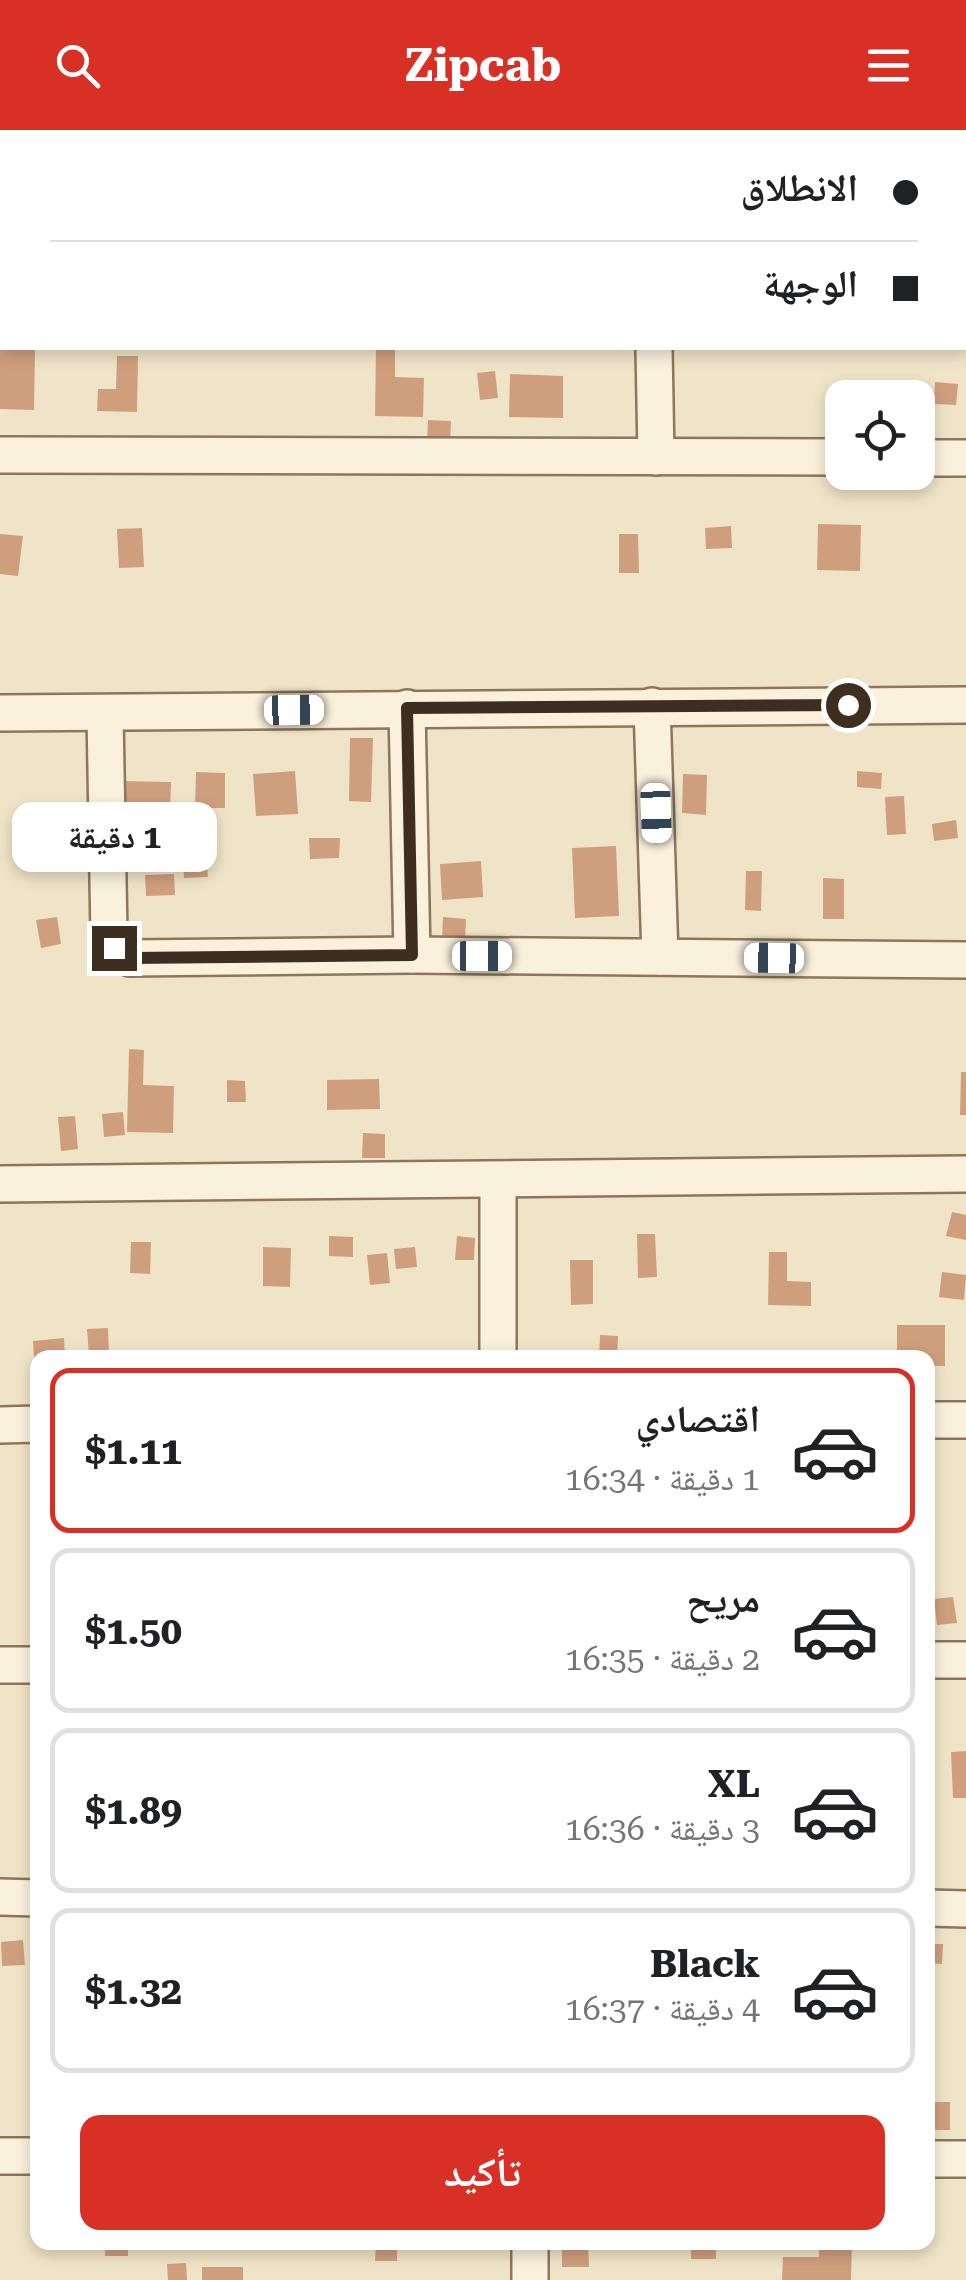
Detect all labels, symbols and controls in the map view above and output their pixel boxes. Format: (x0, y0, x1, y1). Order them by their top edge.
icon: search (50, 38, 105, 93)
icon: menu (861, 38, 916, 93)
text: Zipcab (405, 39, 561, 92)
text: الانطلاق (740, 166, 858, 210)
text: الوجهة (763, 262, 858, 306)
map controls (825, 380, 935, 490)
button: locate (825, 380, 935, 490)
route start (826, 683, 871, 728)
car (264, 694, 324, 726)
car (640, 782, 672, 844)
callout: 1 دقيقة (12, 803, 216, 873)
text: 1 دقيقة (68, 818, 161, 856)
route end (92, 926, 137, 971)
car (452, 941, 512, 971)
car (744, 942, 804, 974)
text: اقتصادي (636, 1397, 760, 1441)
icon: car (790, 1406, 880, 1496)
text: $1.11 (85, 1429, 182, 1473)
text: 1 دقيقة · 16:34 (565, 1460, 760, 1498)
text: مريح (686, 1577, 760, 1621)
icon: car (790, 1586, 880, 1676)
text: $1.50 (85, 1609, 182, 1653)
text: 2 دقيقة · 16:35 (565, 1640, 760, 1678)
text: XL (708, 1762, 760, 1806)
icon: car (790, 1766, 880, 1856)
text: $1.89 (85, 1789, 182, 1833)
text: 3 دقيقة · 16:36 (565, 1810, 760, 1848)
text: Black (650, 1942, 760, 1986)
icon: car (790, 1946, 880, 2036)
text: $1.32 (85, 1969, 182, 2013)
text: 4 دقيقة · 16:37 (565, 1990, 760, 2028)
button: تأكيد (80, 2115, 885, 2230)

